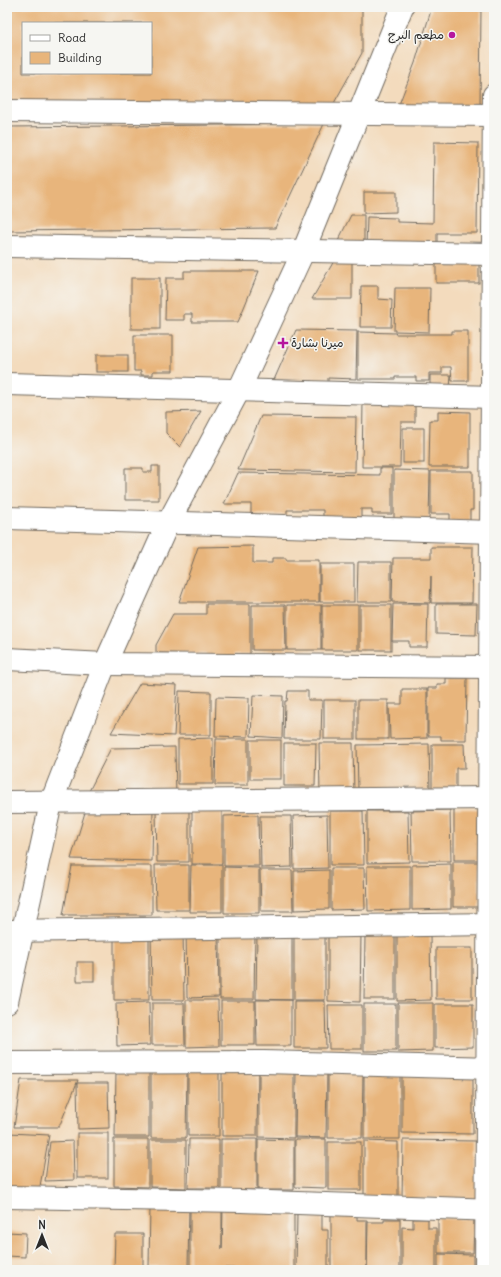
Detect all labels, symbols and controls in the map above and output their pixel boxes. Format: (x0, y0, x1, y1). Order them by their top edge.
legend (22, 22, 152, 74)
place label: مطعم البرج (388, 27, 444, 44)
text: Road (58, 30, 86, 45)
marker: مطعم البرج (447, 30, 457, 40)
text: Building (58, 50, 102, 65)
place label: ميرنا بشارة (291, 335, 344, 351)
marker: ميرنا بشارة (278, 338, 288, 348)
north arrow (22, 1215, 62, 1255)
text: N (38, 1218, 46, 1232)

